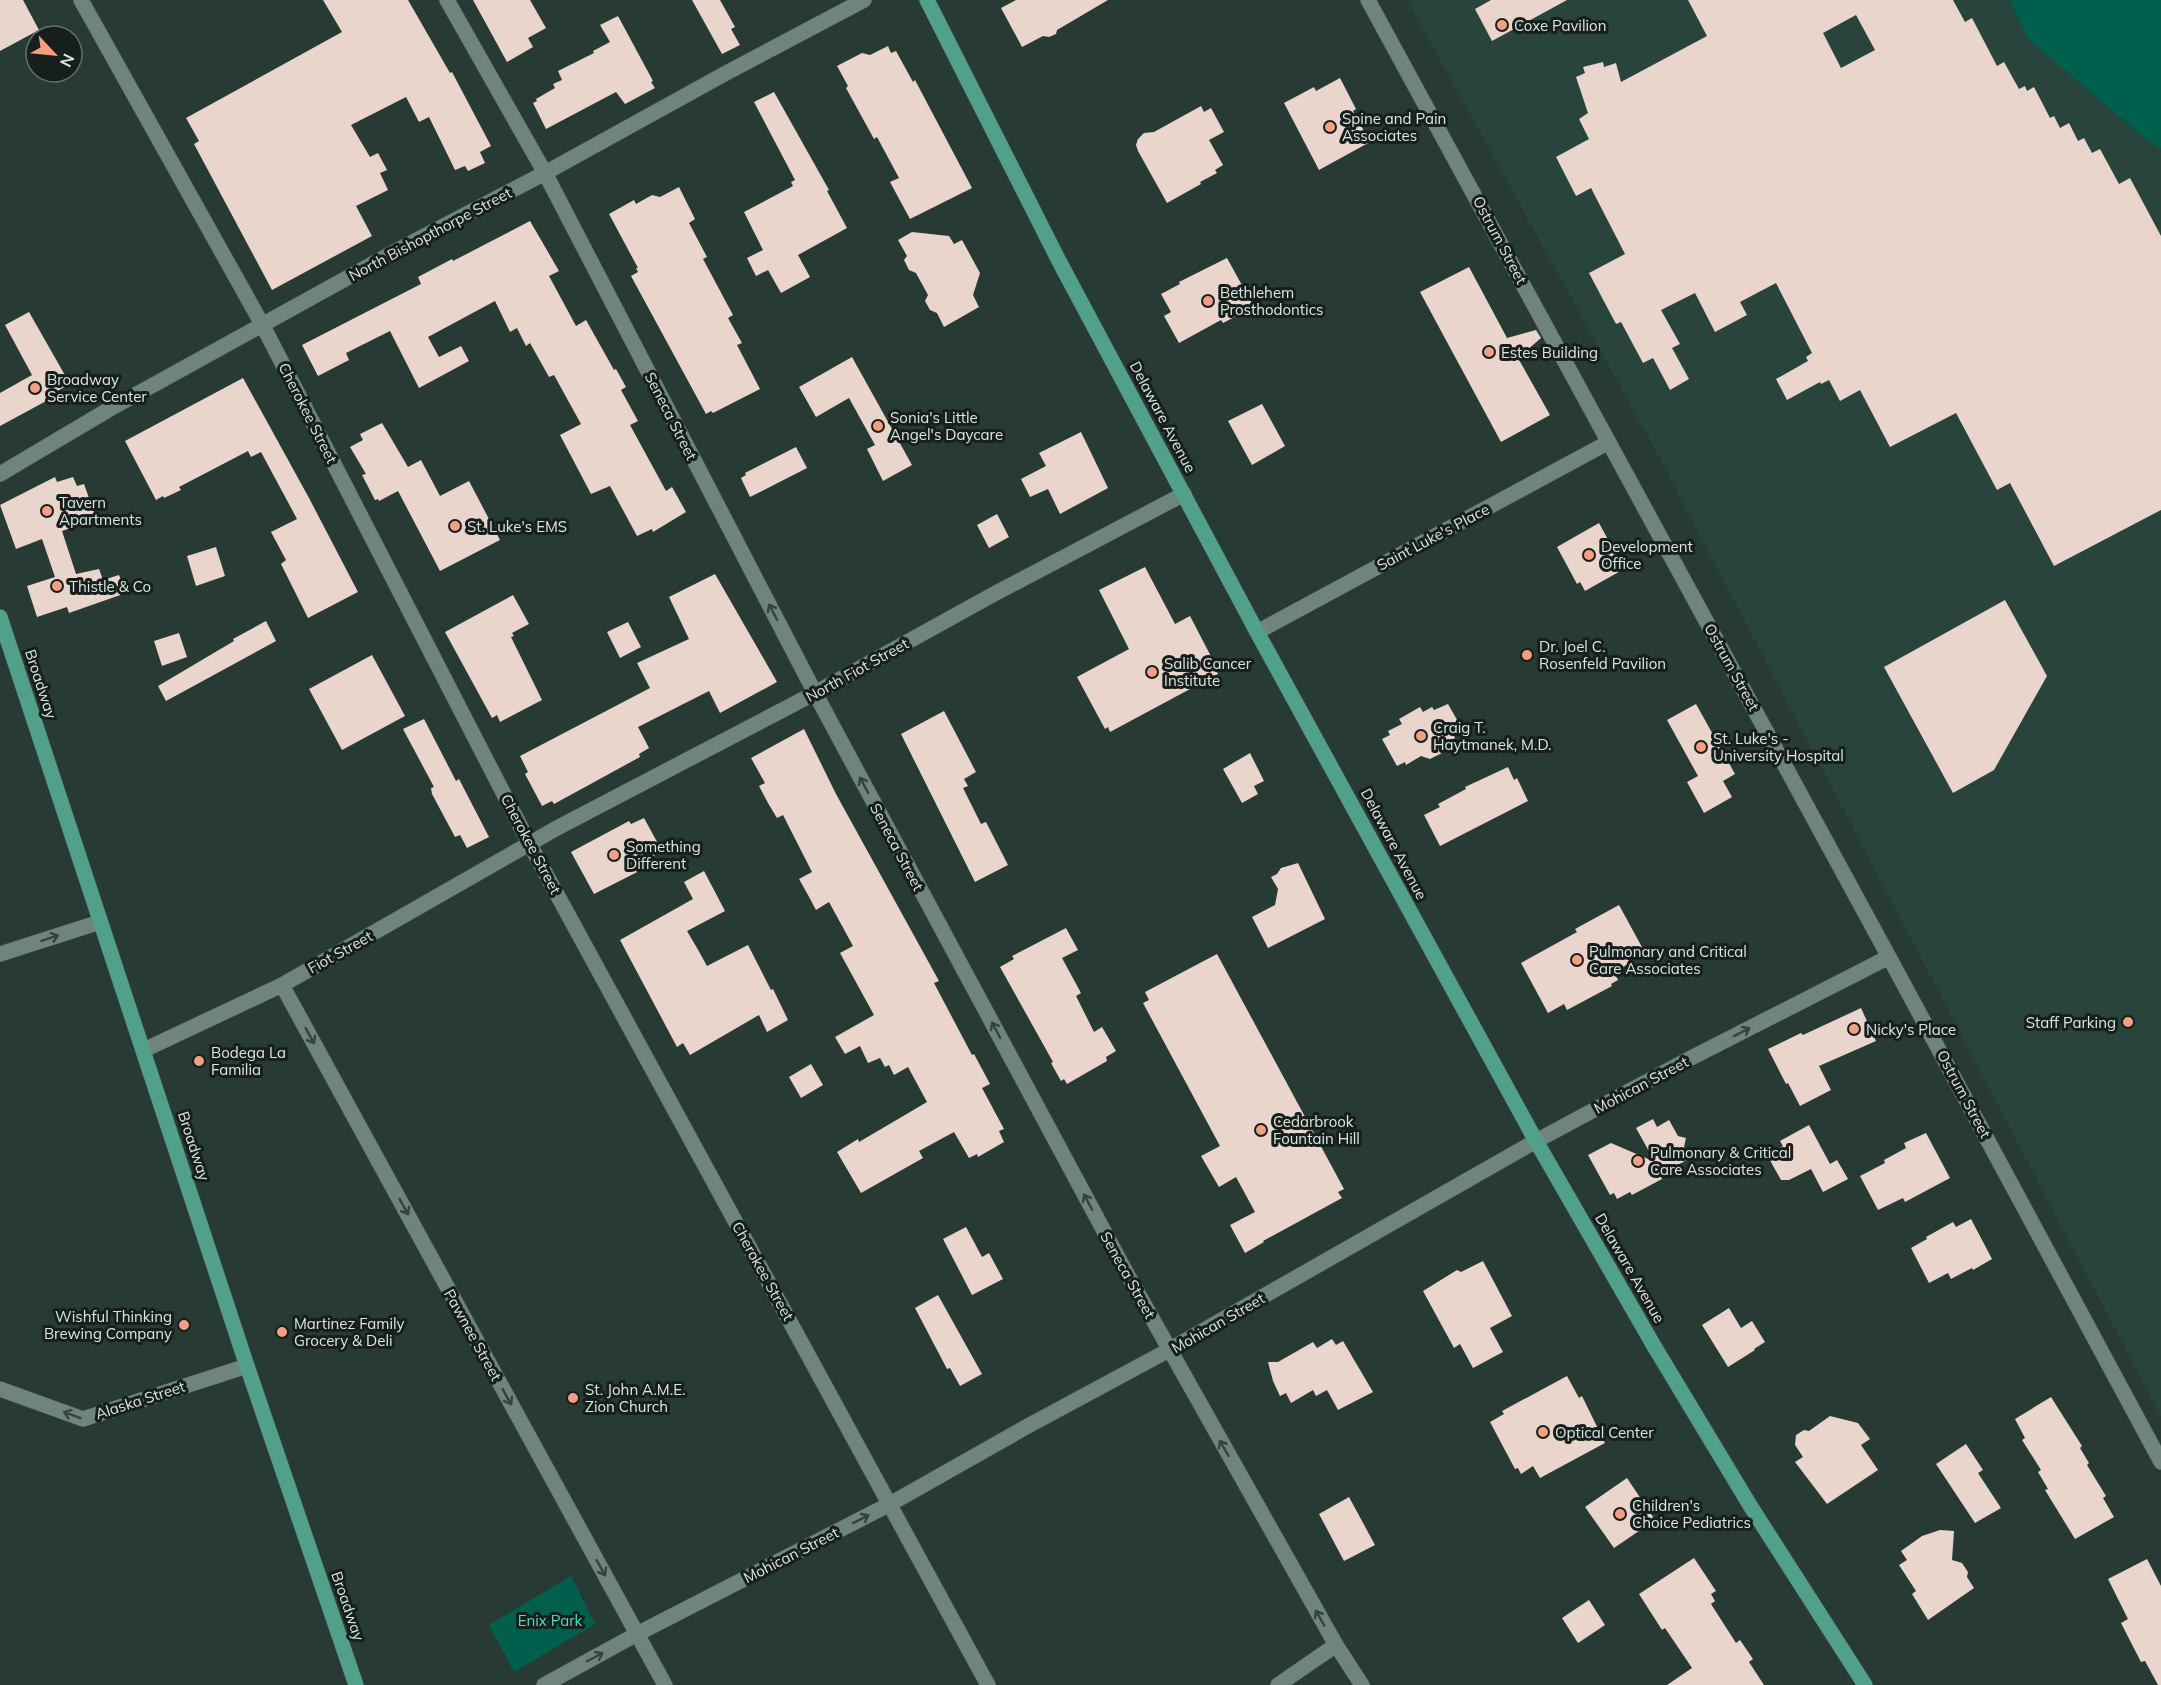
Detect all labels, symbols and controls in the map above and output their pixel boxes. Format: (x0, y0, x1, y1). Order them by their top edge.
place label: Coxe Pavilion (1514, 16, 1606, 35)
marker: Coxe Pavilion (1495, 18, 1509, 32)
north arrow (24, 24, 84, 84)
text: N (56, 51, 79, 70)
place label: Spine and Pain Associates (1342, 109, 1446, 145)
marker: Spine and Pain Associates (1323, 120, 1337, 134)
street label: North Bishopthorpe Street (345, 183, 515, 285)
street label: Ostrum Street (1469, 193, 1531, 287)
place label: Bethlehem Prosthodontics (1220, 283, 1324, 319)
marker: Bethlehem Prosthodontics (1201, 294, 1215, 308)
place label: Estes Building (1501, 343, 1598, 362)
marker: Estes Building (1482, 345, 1496, 359)
street label: Delaware Avenue (1126, 358, 1200, 476)
street label: Cherokee Street (274, 360, 342, 466)
street label: Seneca Street (641, 369, 701, 463)
place label: Broadway Service Center (47, 370, 147, 406)
marker: Broadway Service Center (28, 381, 42, 395)
place label: Sonia's Little Angel's Daycare (890, 408, 1003, 444)
marker: Sonia's Little Angel's Daycare (871, 419, 885, 433)
place label: Tavern Apartments (59, 493, 142, 529)
street label: Saint Luke's Place (1373, 499, 1493, 575)
marker: Tavern Apartments (40, 504, 54, 518)
place label: St. Luke's EMS (467, 517, 567, 536)
marker: St. Luke's EMS (448, 519, 462, 533)
place label: Development Office (1601, 537, 1693, 573)
marker: Development Office (1582, 548, 1596, 562)
place label: Thistle & Co (69, 577, 151, 596)
marker: Thistle & Co (50, 579, 64, 593)
one-way arrow (767, 604, 779, 621)
street label: Ostrum Street (1700, 620, 1764, 714)
street label: North Fiot Street (802, 634, 912, 706)
place label: Dr. Joel C. Rosenfeld Pavilion (1539, 637, 1666, 673)
street label: Broadway (21, 647, 61, 721)
marker: Dr. Joel C. Rosenfeld Pavilion (1520, 648, 1534, 662)
place label: Salib Cancer Institute (1164, 654, 1252, 690)
marker: Salib Cancer Institute (1145, 665, 1159, 679)
place label: Craig T. Haytmanek, M.D. (1433, 718, 1551, 754)
marker: Craig T. Haytmanek, M.D. (1414, 729, 1428, 743)
place label: St. Luke's - University Hospital (1713, 729, 1844, 765)
marker: St. Luke's - University Hospital (1694, 740, 1708, 754)
one-way arrow (858, 776, 869, 794)
street label: Delaware Avenue (1357, 785, 1431, 903)
street label: Cherokee Street (497, 791, 565, 897)
street label: Seneca Street (866, 800, 928, 894)
place label: Something Different (626, 837, 701, 873)
marker: Something Different (607, 848, 621, 862)
street label: Fiot Street (304, 926, 376, 978)
one-way arrow (40, 932, 59, 943)
place label: Pulmonary and Critical Care Associates (1589, 942, 1747, 978)
marker: Pulmonary and Critical Care Associates (1570, 953, 1584, 967)
place label: Staff Parking (2026, 1013, 2116, 1032)
marker: Staff Parking (2121, 1015, 2135, 1029)
place label: Nicky's Place (1866, 1020, 1956, 1039)
one-way arrow (990, 1022, 1001, 1040)
marker: Nicky's Place (1847, 1022, 1861, 1036)
one-way arrow (1732, 1026, 1750, 1038)
one-way arrow (304, 1027, 316, 1044)
place label: Bodega La Familia (211, 1043, 286, 1079)
street label: Ostrum Street (1933, 1047, 1995, 1141)
street label: Mohican Street (1590, 1052, 1692, 1118)
marker: Bodega La Familia (192, 1054, 206, 1068)
street label: Broadway (174, 1109, 214, 1183)
place label: Cedarbrook Fountain Hill (1273, 1112, 1360, 1148)
marker: Cedarbrook Fountain Hill (1254, 1123, 1268, 1137)
place label: Pulmonary & Critical Care Associates (1650, 1143, 1791, 1179)
marker: Pulmonary & Critical Care Associates (1631, 1154, 1645, 1168)
one-way arrow (1082, 1194, 1094, 1211)
one-way arrow (398, 1198, 410, 1215)
street label: Delaware Avenue (1591, 1210, 1669, 1326)
street label: Cherokee Street (728, 1218, 798, 1324)
street label: Seneca Street (1096, 1228, 1160, 1322)
street label: Pawnee Street (440, 1286, 506, 1384)
street label: Mohican Street (1168, 1289, 1268, 1357)
place label: Wishful Thinking Brewing Company (44, 1307, 172, 1343)
place label: Martinez Family Grocery & Deli (294, 1314, 405, 1350)
marker: Wishful Thinking Brewing Company (177, 1318, 191, 1332)
marker: Martinez Family Grocery & Deli (275, 1325, 289, 1339)
street label: Alaska Street (93, 1377, 187, 1423)
place label: St. John A.M.E. Zion Church (585, 1380, 686, 1416)
one-way arrow (502, 1387, 513, 1405)
marker: St. John A.M.E. Zion Church (566, 1391, 580, 1405)
one-way arrow (63, 1408, 81, 1419)
place label: Optical Center (1555, 1423, 1654, 1442)
marker: Optical Center (1536, 1425, 1550, 1439)
one-way arrow (1218, 1440, 1230, 1457)
place label: Children's Choice Pediatrics (1632, 1496, 1751, 1532)
marker: Children's Choice Pediatrics (1613, 1507, 1627, 1521)
one-way arrow (852, 1513, 870, 1524)
street label: Mohican Street (740, 1523, 842, 1587)
one-way arrow (595, 1559, 607, 1576)
street label: Broadway (327, 1569, 369, 1643)
one-way arrow (1314, 1609, 1326, 1626)
park label: Enix Park (518, 1611, 583, 1630)
one-way arrow (586, 1651, 603, 1663)

